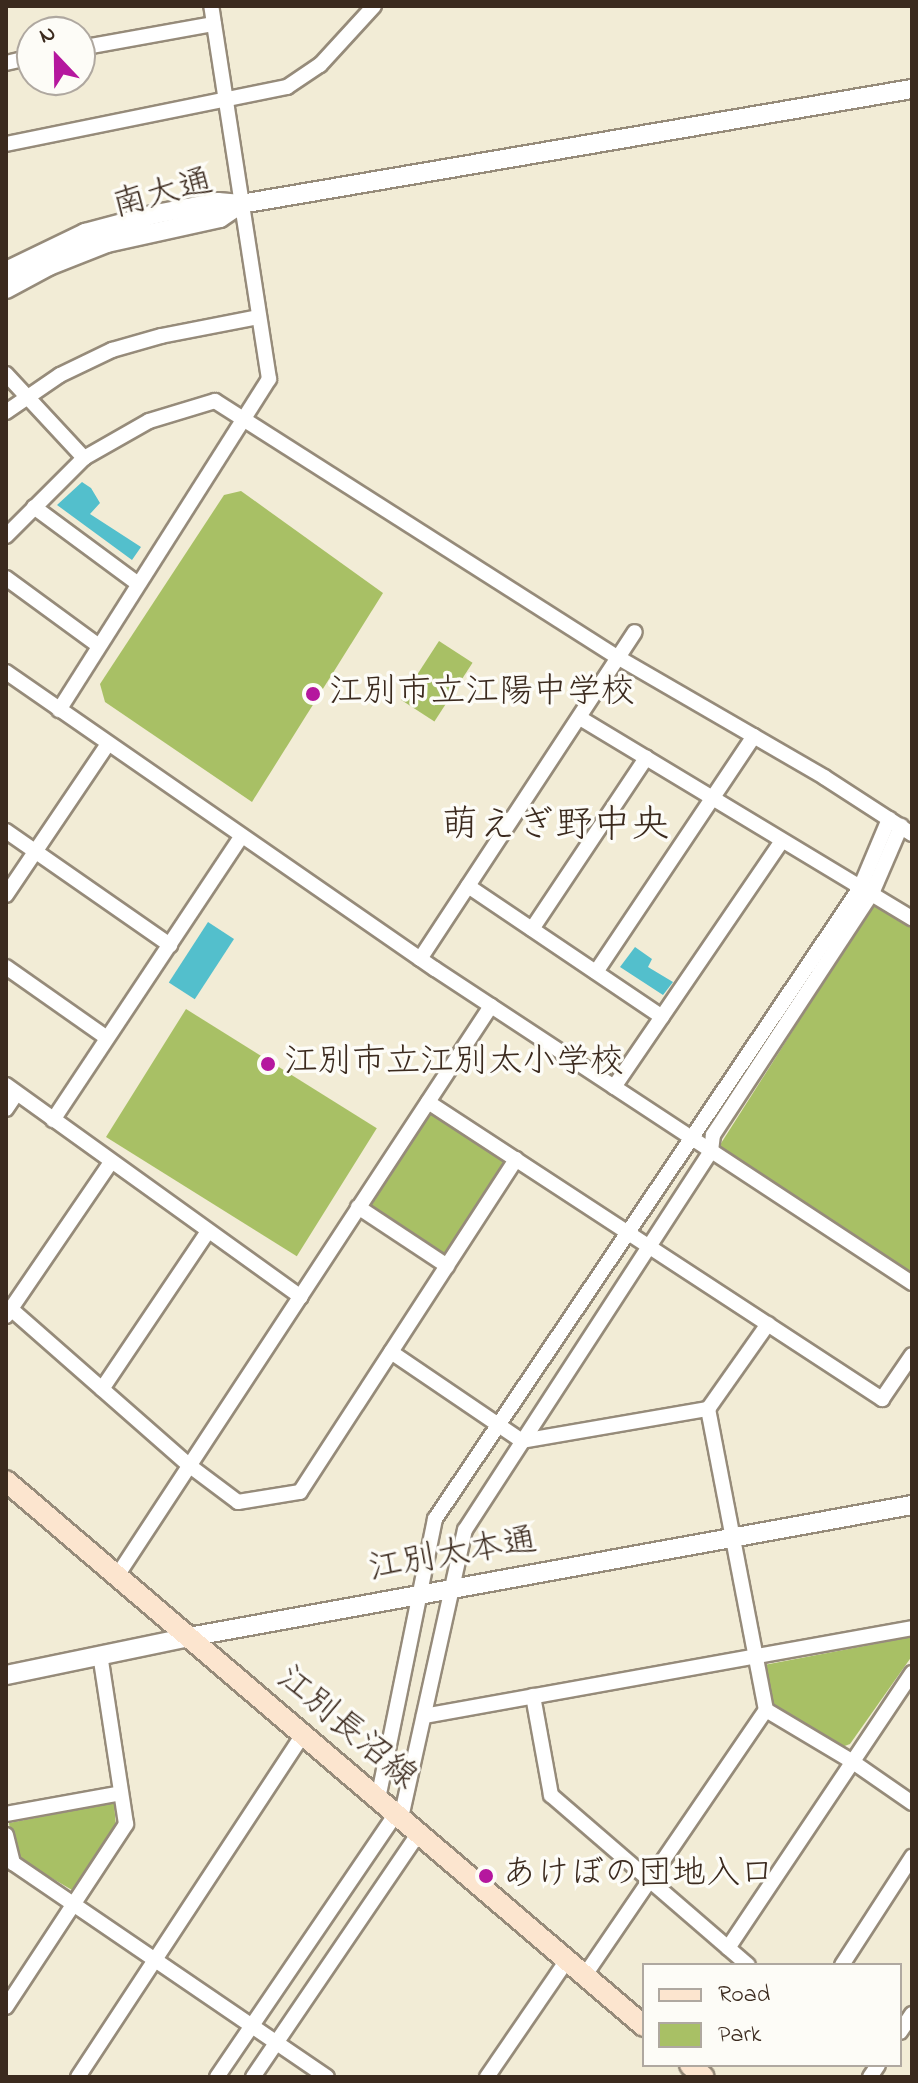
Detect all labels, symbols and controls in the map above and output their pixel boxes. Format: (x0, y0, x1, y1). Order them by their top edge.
north arrow (16, 16, 96, 96)
text: N (35, 18, 61, 53)
street label: 南大通 (108, 162, 218, 228)
place label: 江別市立江陽中学校 (329, 674, 635, 714)
marker: 江別市立江陽中学校 (304, 685, 322, 703)
district label: 萌えぎ野中央 (441, 805, 669, 851)
place label: 江別市立江別太小学校 (284, 1044, 624, 1084)
marker: 江別市立江別太小学校 (259, 1055, 277, 1073)
street label: 江別太本通 (366, 1521, 540, 1591)
street label: 江別長沼線 (268, 1659, 424, 1799)
place label: あけぼの団地入口 (502, 1856, 774, 1896)
marker: あけぼの団地入口 (477, 1867, 495, 1885)
legend (642, 1963, 902, 2067)
text: Road (718, 1978, 770, 2013)
text: Park (718, 2018, 761, 2053)

